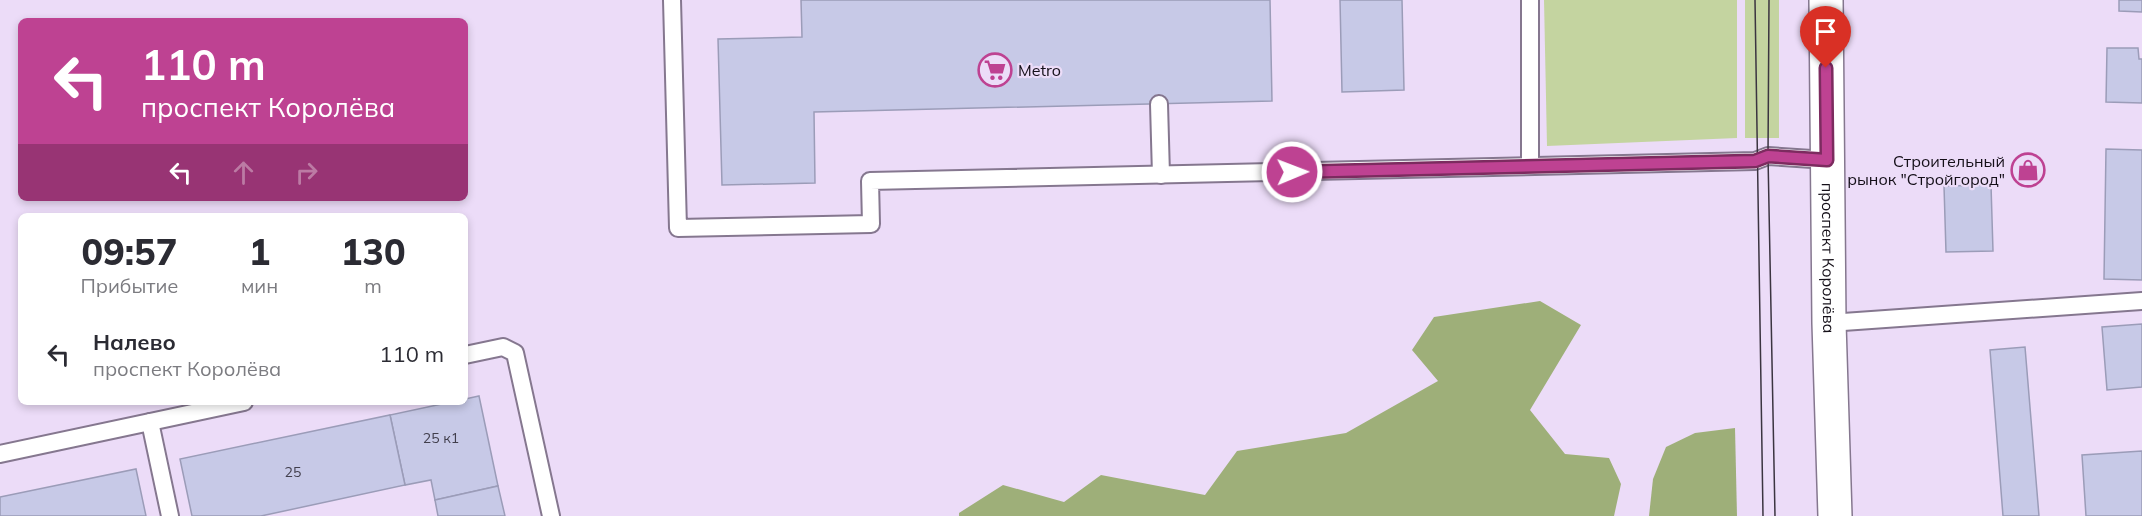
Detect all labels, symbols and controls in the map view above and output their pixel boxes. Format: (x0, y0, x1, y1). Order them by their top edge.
pin (1800, 6, 1851, 68)
icon: arrive (1809, 15, 1842, 48)
text: 110 m (141, 38, 266, 91)
icon: left (42, 42, 120, 120)
supermarket icon: Metro (977, 52, 1013, 88)
place label: Metro (1018, 60, 1061, 80)
text: проспект Королёва (141, 90, 395, 124)
position arrow (1260, 140, 1324, 204)
place label: Строительный рынок "Стройгород" (1847, 151, 2005, 189)
shop icon: Строительный рынок "Стройгород" (2010, 152, 2046, 188)
icon: left (164, 156, 197, 189)
icon: ahead (227, 156, 260, 189)
icon: right (290, 156, 323, 189)
street label: проспект Королёва (1818, 183, 1839, 334)
text: 09:57 (82, 229, 177, 274)
text: 1 (249, 229, 270, 274)
text: 130 (341, 229, 406, 274)
text: Прибытие (80, 273, 178, 298)
text: мин (241, 273, 278, 298)
text: m (364, 273, 382, 298)
text: Налево (93, 328, 176, 356)
icon: left (42, 338, 75, 371)
text: 110 m (379, 340, 444, 368)
text: проспект Королёва (93, 356, 281, 381)
house number: 25 к1 (423, 429, 459, 447)
house number: 25 (285, 463, 301, 481)

